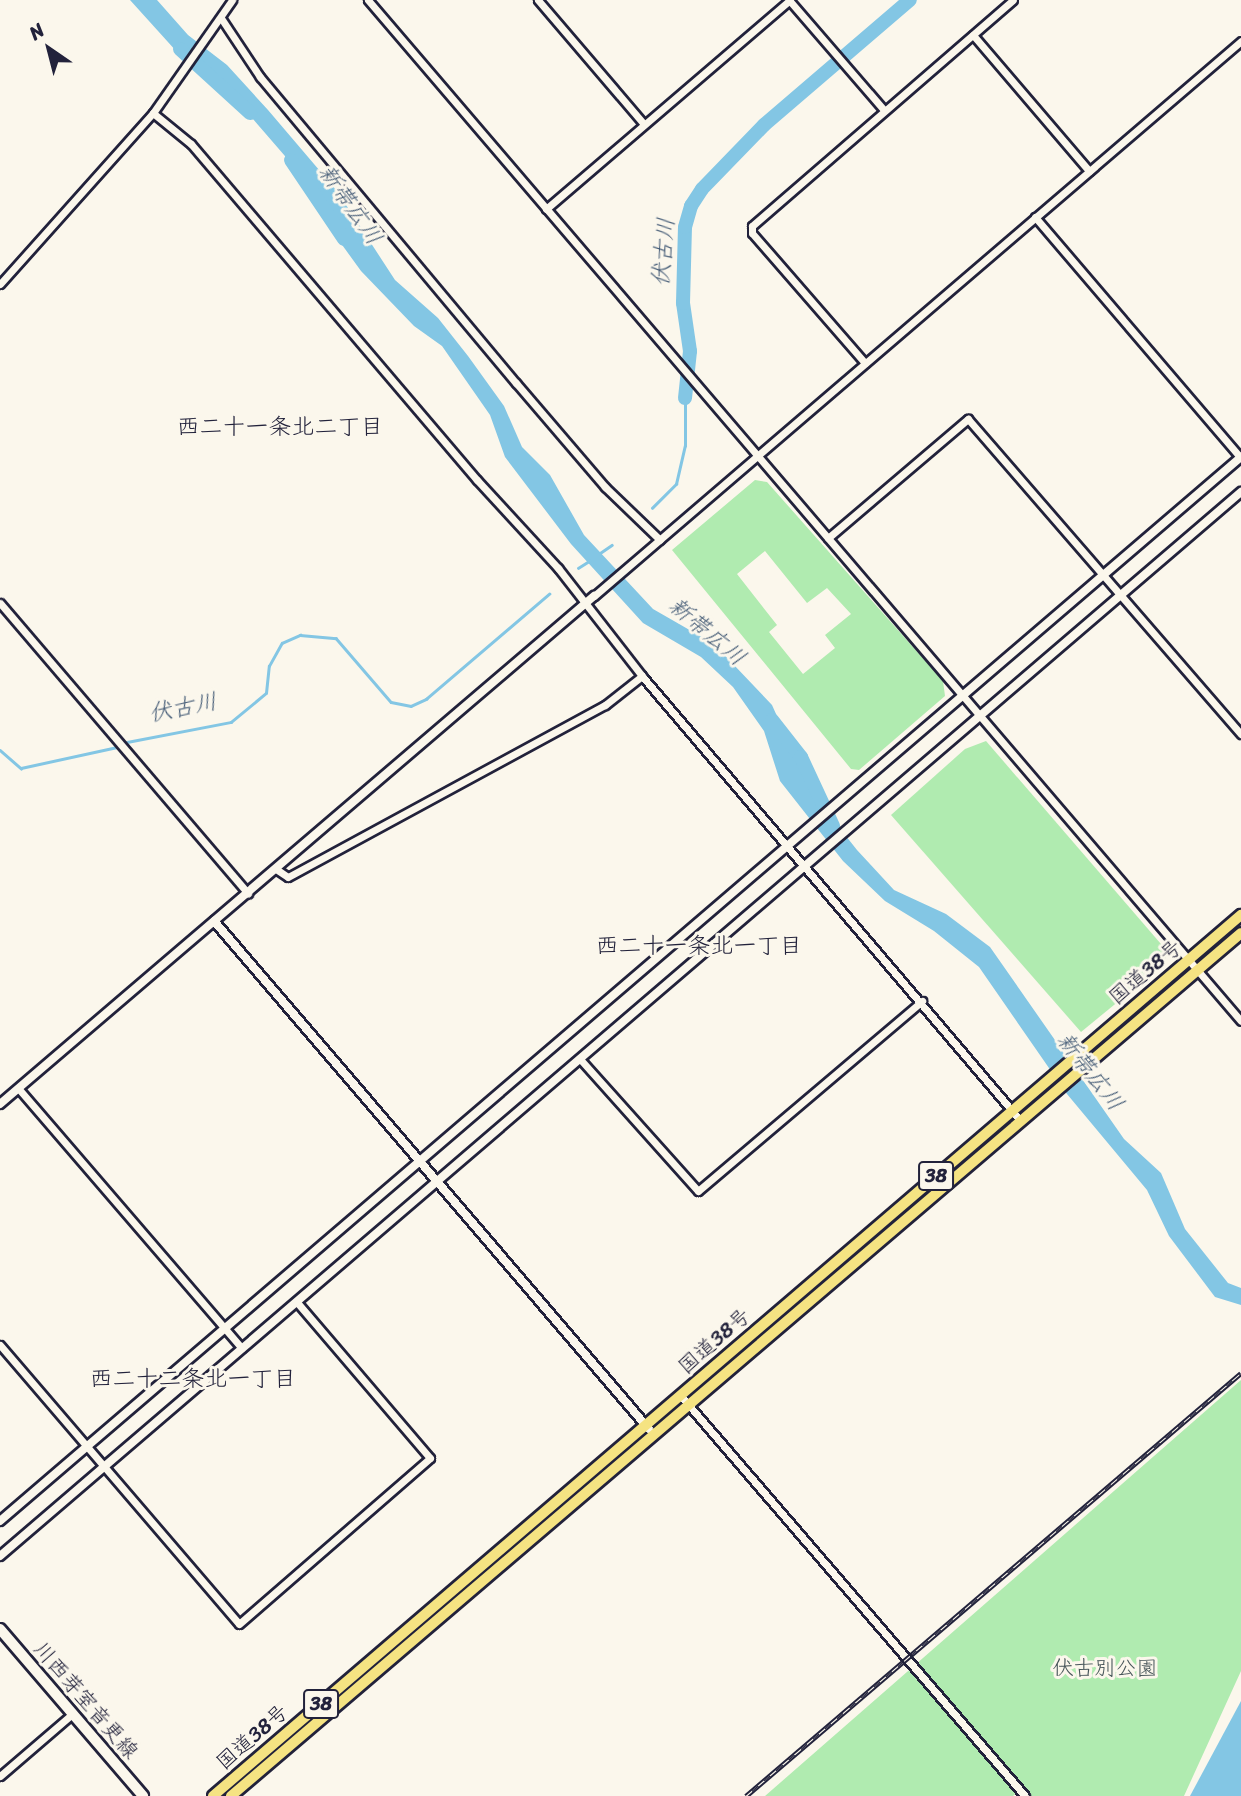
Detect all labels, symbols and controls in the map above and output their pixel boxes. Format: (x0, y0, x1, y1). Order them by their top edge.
north arrow (14, 14, 84, 84)
text: N (22, 14, 52, 49)
water label: 新帯広川 (312, 159, 388, 251)
water label: 伏古川 (647, 216, 681, 288)
district label: 西二十一条北二丁目 (177, 413, 383, 441)
water label: 新帯広川 (663, 592, 751, 672)
water label: 伏古川 (147, 688, 219, 728)
district label: 西二十一条北一丁目 (596, 932, 802, 960)
street label: 国道38号 (1104, 934, 1186, 1010)
water label: 新帯広川 (1051, 1027, 1129, 1117)
road number: 38 (917, 1160, 955, 1192)
street label: 国道38号 (673, 1303, 755, 1379)
district label: 西二十二条北一丁目 (90, 1365, 296, 1393)
street label: 川西芽室音更線 (28, 1636, 144, 1764)
park label: 伏古別公園 (1053, 1655, 1157, 1681)
road number: 38 (302, 1688, 340, 1720)
street label: 国道38号 (211, 1699, 293, 1775)

